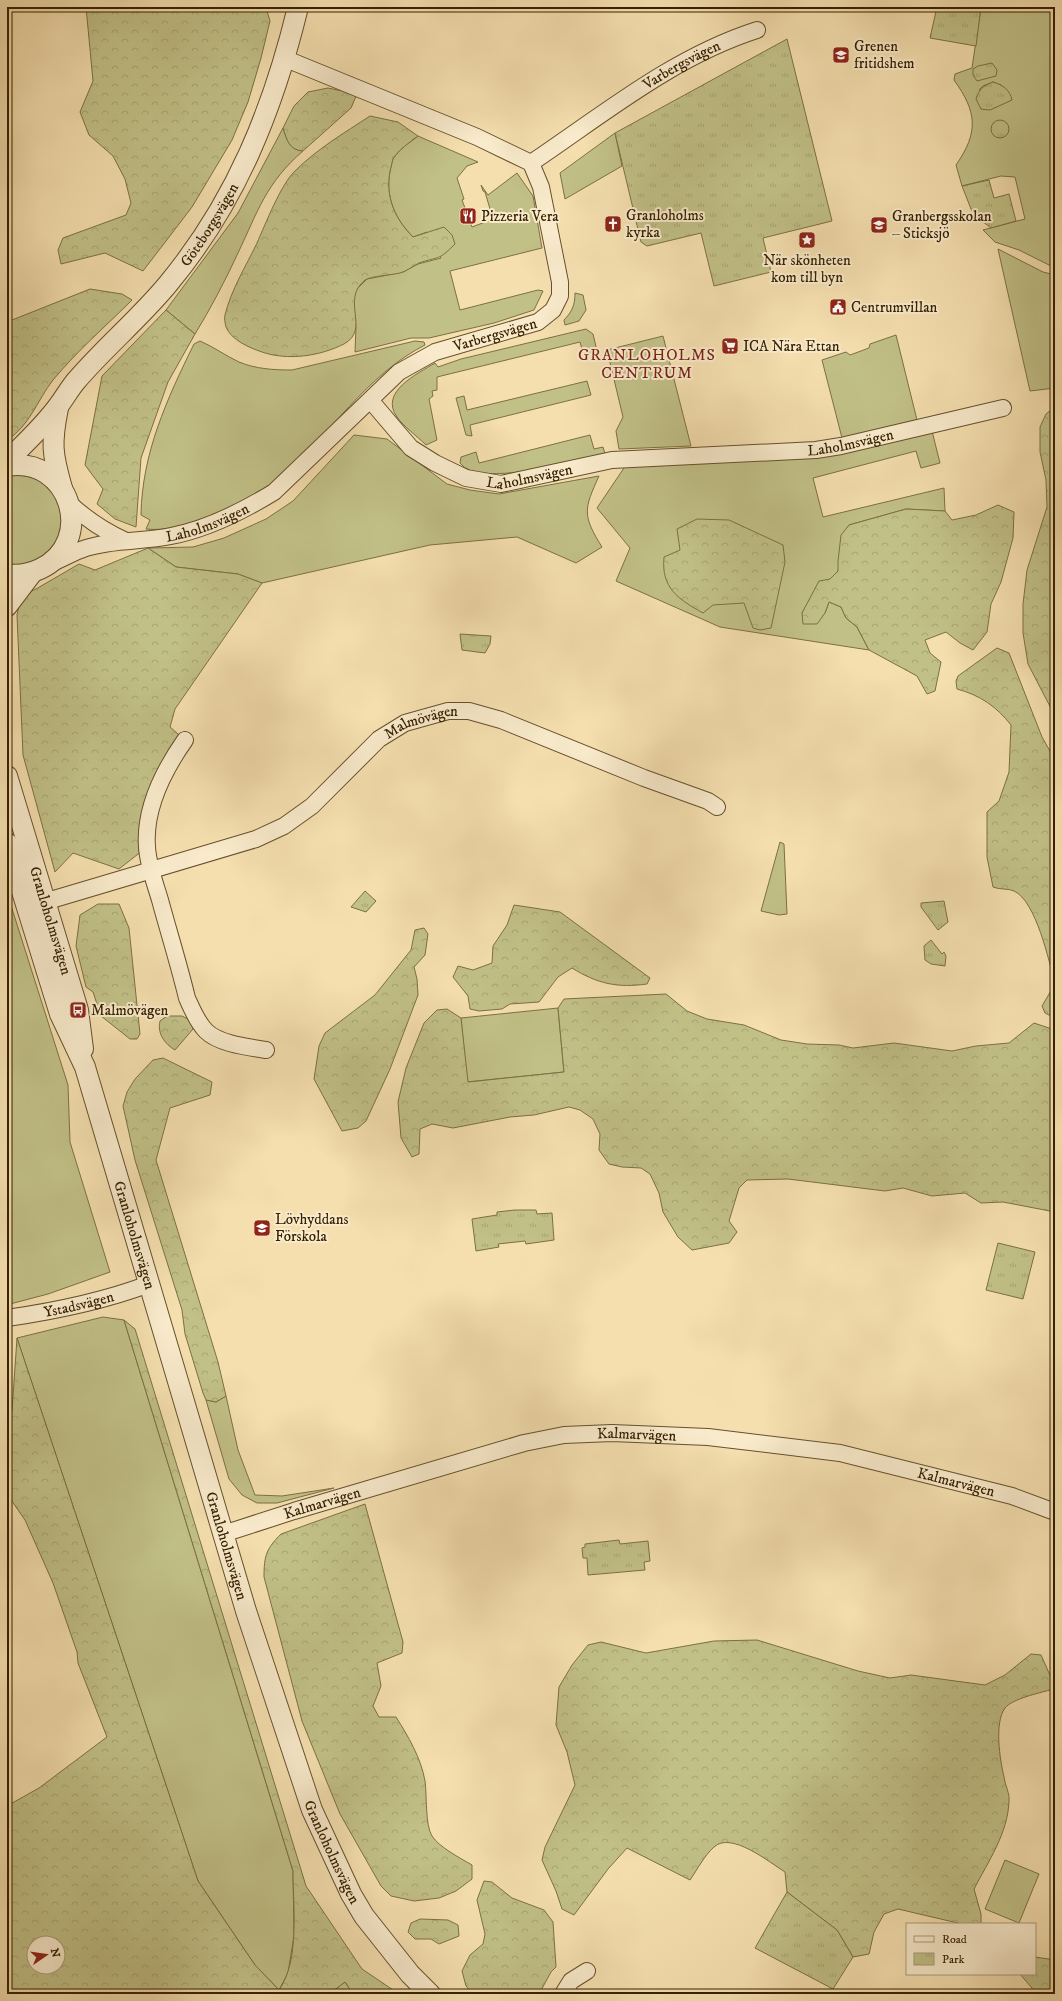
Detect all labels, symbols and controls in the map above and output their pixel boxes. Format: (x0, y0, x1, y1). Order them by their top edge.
street label: Varbergsvägen (638, 36, 724, 95)
place label: Grenen fritidshem (854, 37, 915, 73)
school or university icon: Grenen fritidshem (831, 45, 851, 65)
street label: Göteborgsvägen (176, 180, 243, 271)
restaurant icon: Pizzeria Vera (458, 206, 478, 226)
place label: Granloholms kyrka (626, 206, 704, 242)
place label: Pizzeria Vera (481, 207, 559, 226)
place label: Granbergsskolan – Sticksjö (892, 207, 992, 243)
church icon: Granloholms kyrka (603, 214, 623, 234)
school or university icon: Granbergsskolan – Sticksjö (869, 215, 889, 235)
place icon: När skönheten kom till byn (797, 230, 817, 250)
place label: När skönheten kom till byn (763, 251, 851, 287)
public building icon: Centrumvillan (828, 297, 848, 317)
place label: Centrumvillan (851, 298, 938, 317)
street label: Varbergsvägen (450, 314, 539, 356)
supermarket icon: ICA Nära Ettan (720, 336, 740, 356)
place label: ICA Nära Ettan (743, 337, 840, 356)
district label: GRANLOHOLMS CENTRUM (578, 345, 716, 383)
street label: Laholmsvägen (807, 425, 896, 460)
street label: Laholmsvägen (485, 460, 574, 494)
street label: Laholmsvägen (164, 499, 253, 547)
street label: Malmövägen (381, 702, 458, 744)
street label: Granloholmsvägen (25, 864, 76, 977)
bus stop icon: Malmövägen (68, 1000, 88, 1020)
place label: Malmövägen (91, 1001, 169, 1020)
street label: Granloholmsvägen (109, 1179, 159, 1292)
place label: Lövhyddans Förskola (275, 1210, 349, 1246)
school or university icon: Lövhyddans Förskola (252, 1218, 272, 1238)
street label: Ystadsvägen (42, 1287, 116, 1322)
street label: Kalmarvägen (597, 1424, 677, 1446)
street label: Kalmarvägen (915, 1464, 997, 1501)
street label: Kalmarvägen (281, 1483, 363, 1524)
street label: Granloholmsvägen (201, 1489, 251, 1603)
street label: Granloholmsvägen (299, 1798, 364, 1908)
legend (906, 1923, 1036, 1975)
text: Road (942, 1932, 967, 1947)
north arrow (26, 1935, 66, 1975)
text: N (47, 1947, 63, 1959)
text: Park (942, 1952, 964, 1967)

